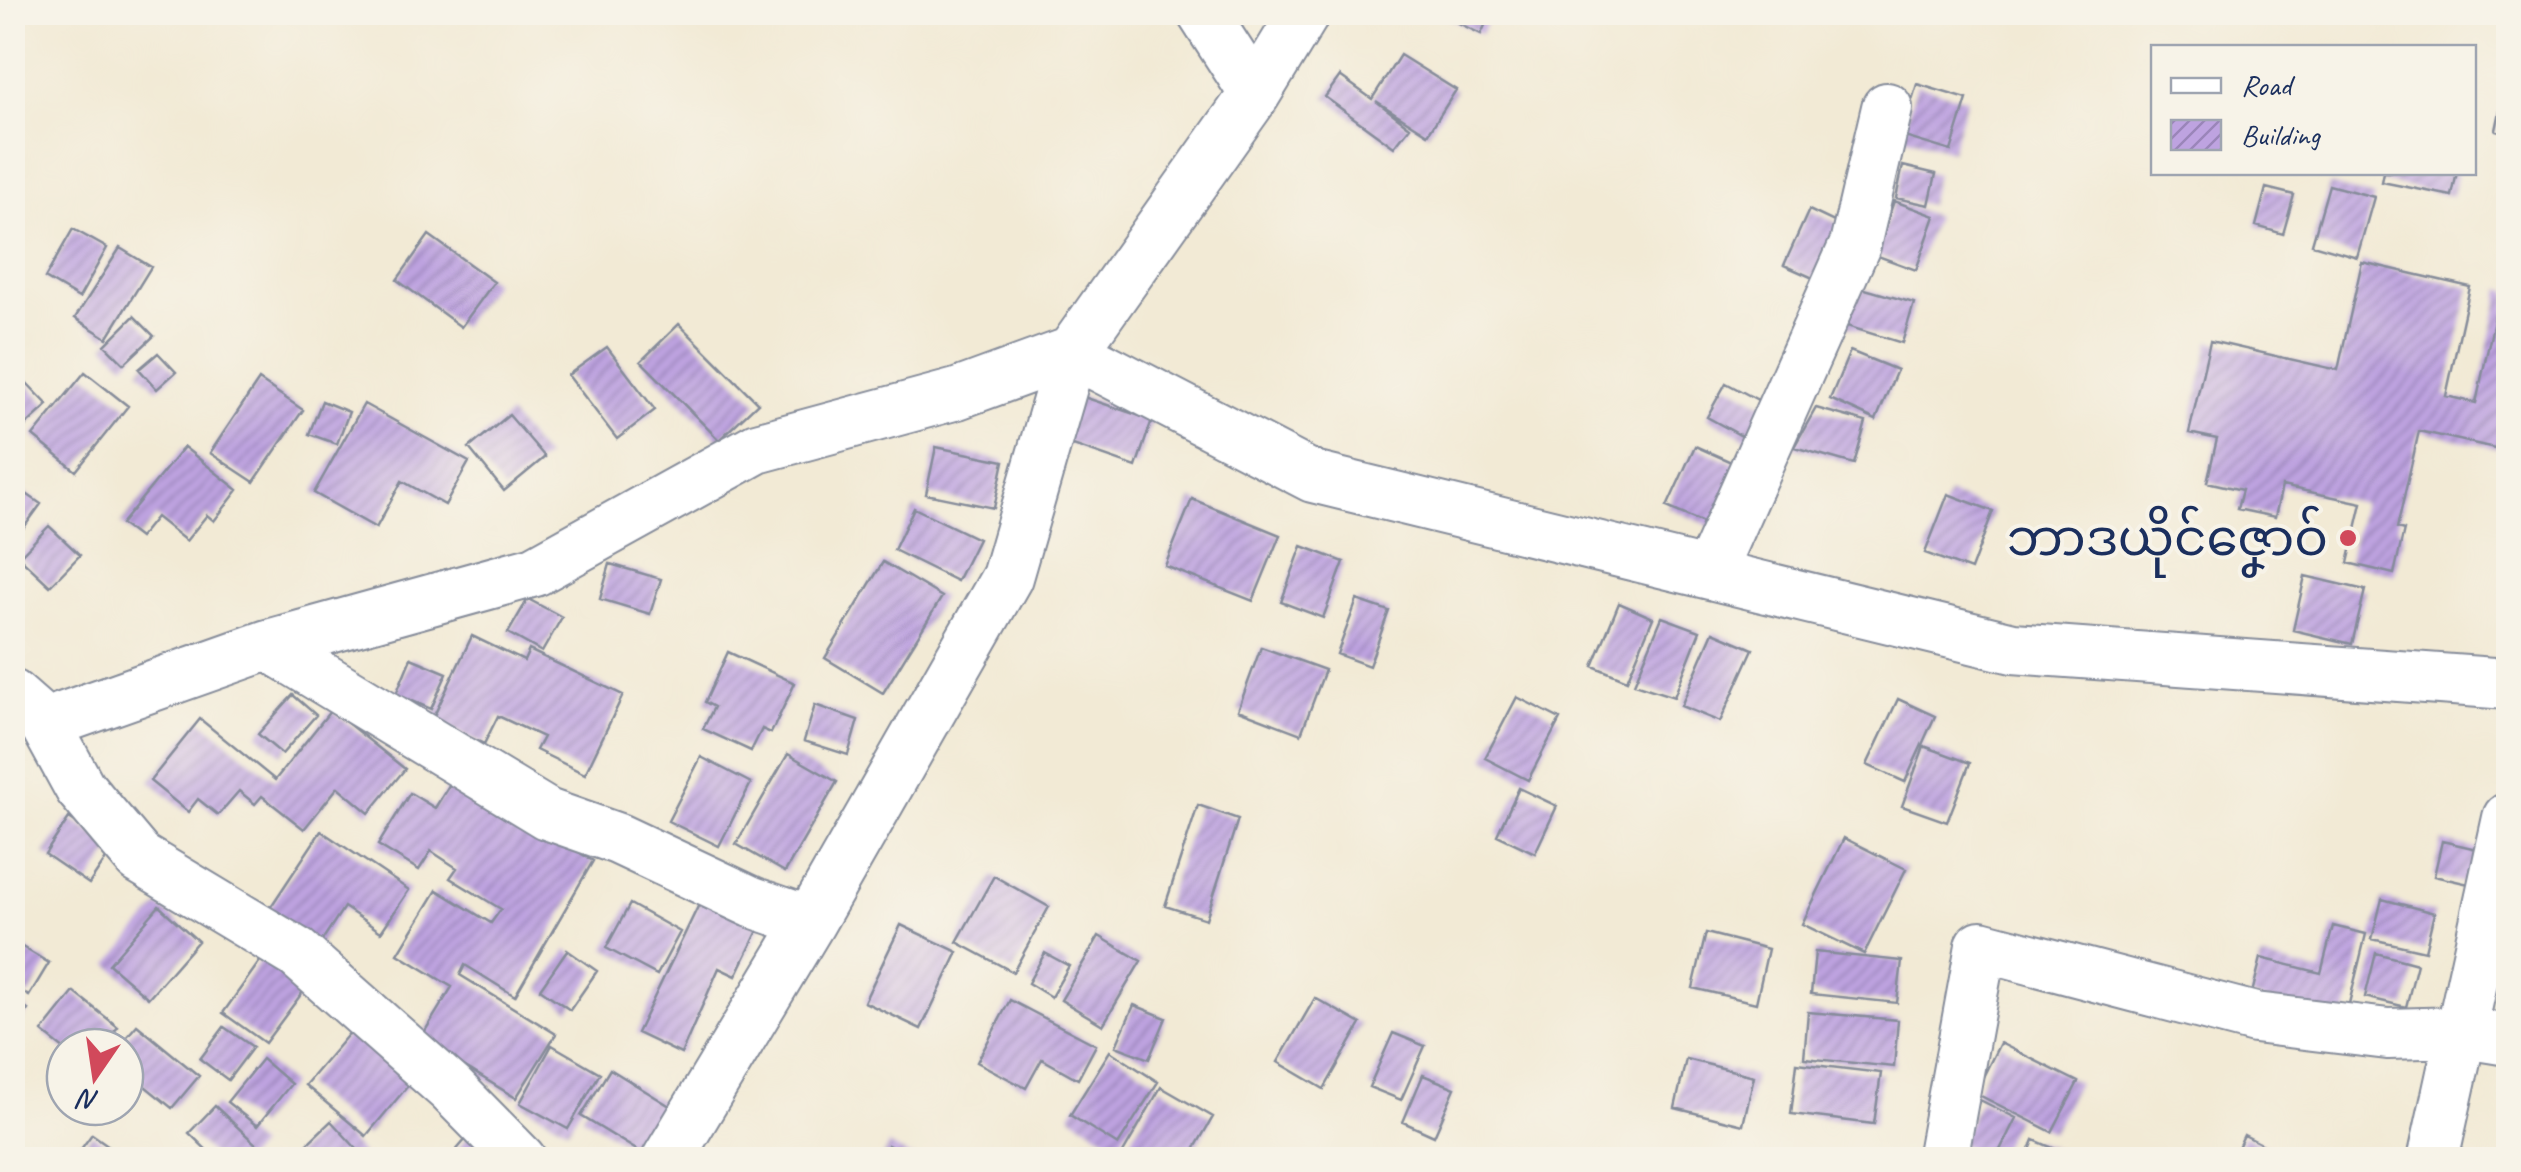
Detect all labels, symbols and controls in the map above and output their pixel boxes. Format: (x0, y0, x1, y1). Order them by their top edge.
legend (2151, 45, 2476, 175)
text: Road (2241, 66, 2295, 104)
text: Building (2241, 116, 2321, 154)
place label: ဘာဒယိုင်ဇၞောဝ် (2007, 505, 2328, 578)
marker: ဘာဒယိုင်ဇၞောဝ် (2337, 527, 2359, 549)
north arrow (45, 1027, 145, 1127)
text: N (73, 1081, 102, 1120)

